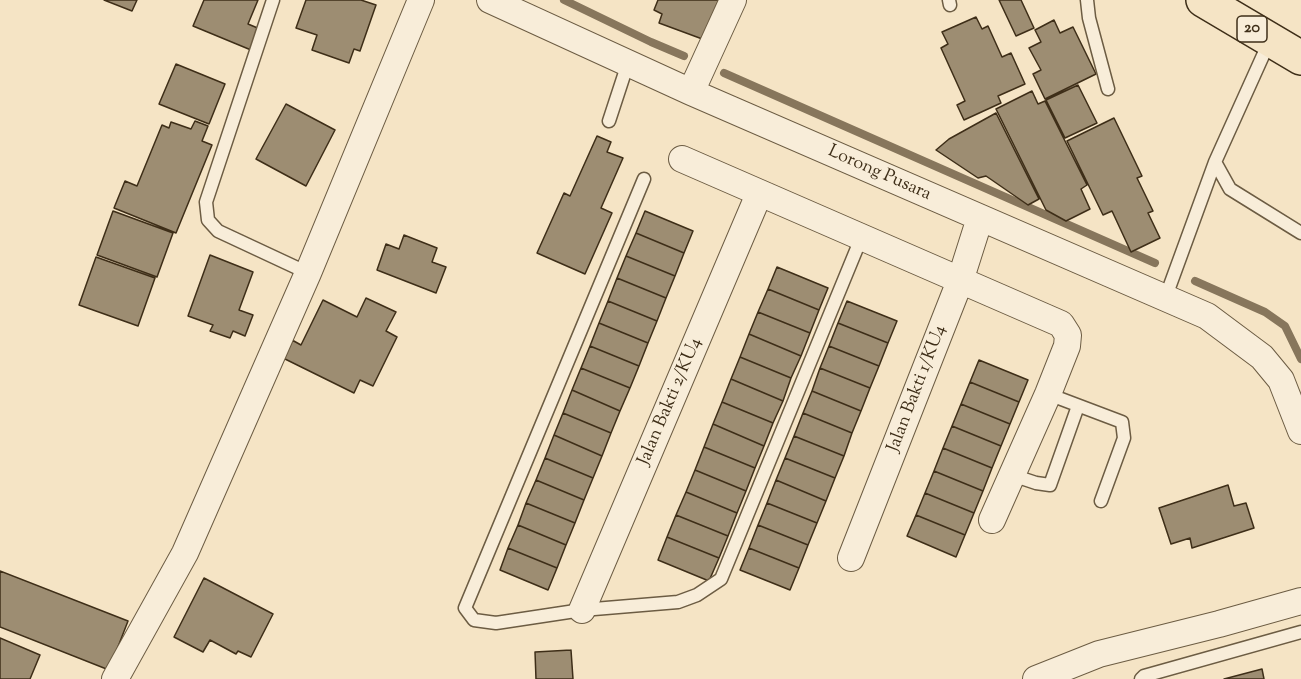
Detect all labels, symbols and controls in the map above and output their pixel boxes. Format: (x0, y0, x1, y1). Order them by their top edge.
road number: 20 (1237, 16, 1267, 42)
street label: Lorong Pusara (824, 142, 934, 206)
street label: Jalan Bakti 1/KU4 (884, 323, 952, 455)
street label: Jalan Bakti 2/KU4 (634, 335, 708, 469)

